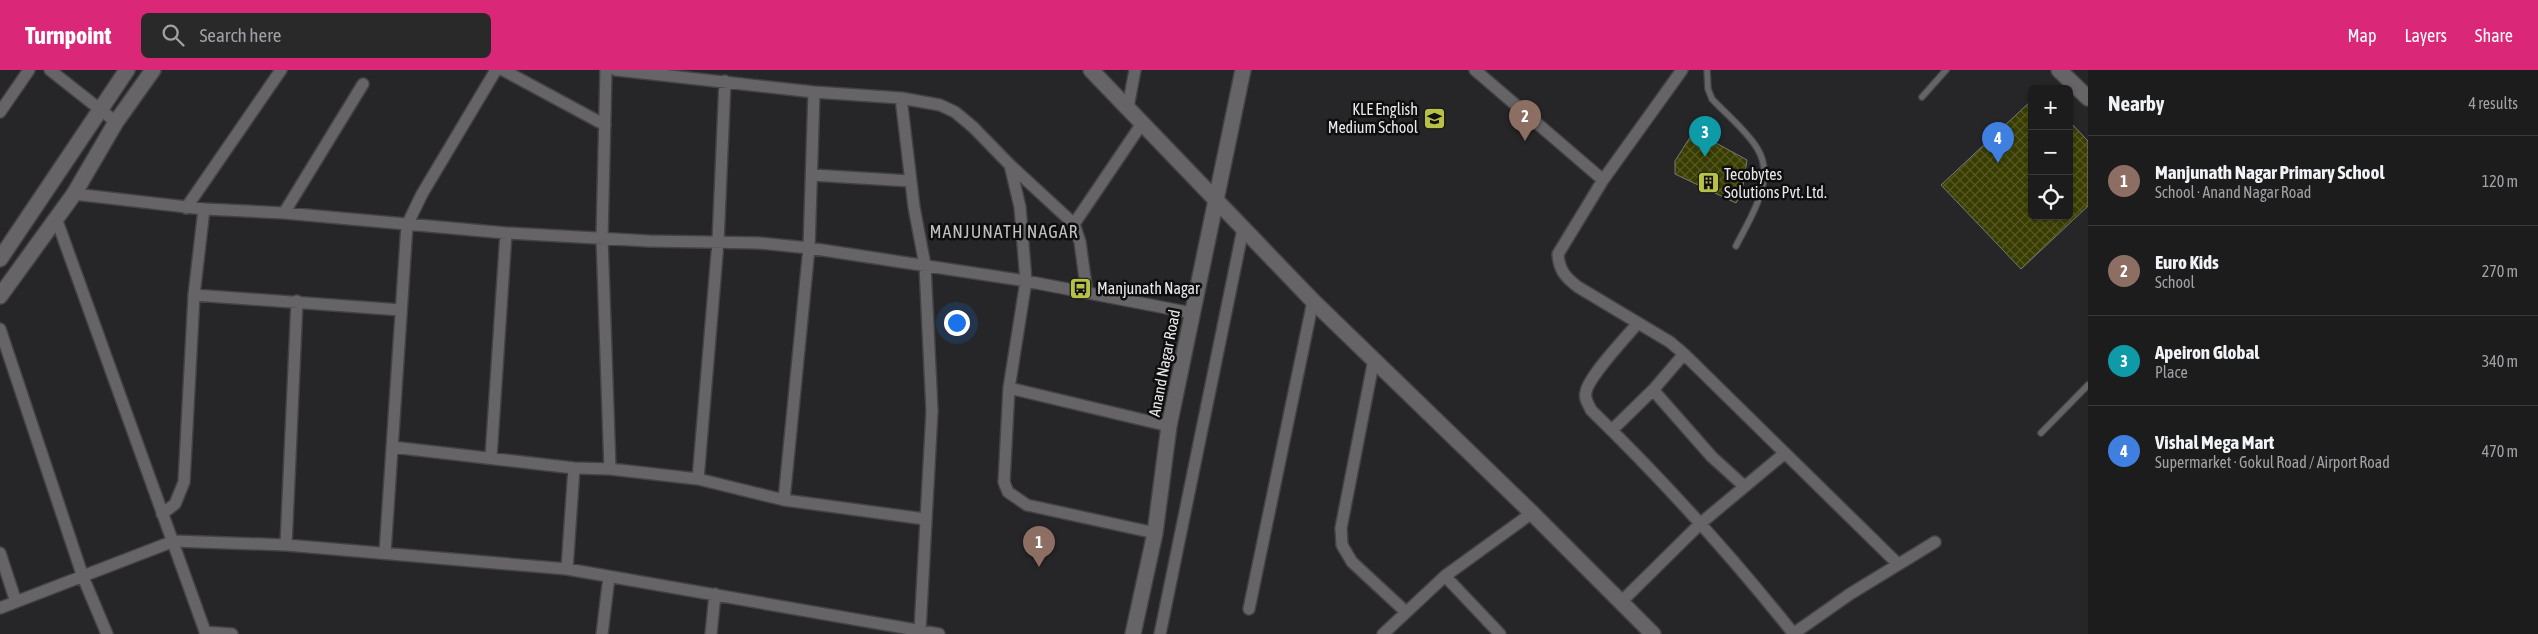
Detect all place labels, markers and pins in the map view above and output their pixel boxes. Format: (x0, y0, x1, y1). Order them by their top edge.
place label: KLE English Medium School (1328, 100, 1419, 136)
pin: 2 (1509, 100, 1541, 141)
school or university icon: KLE English Medium School (1422, 106, 1446, 130)
pin: 3 (1689, 116, 1721, 157)
pin: 4 (1982, 122, 2014, 163)
place label: Tecobytes Solutions Pvt. Ltd. (1724, 165, 1827, 201)
building icon: Tecobytes Solutions Pvt. Ltd. (1696, 171, 1720, 195)
bus stop icon: Manjunath Nagar (1069, 276, 1093, 300)
place label: Manjunath Nagar (1097, 279, 1200, 298)
pin: 1 (1023, 526, 1055, 567)

